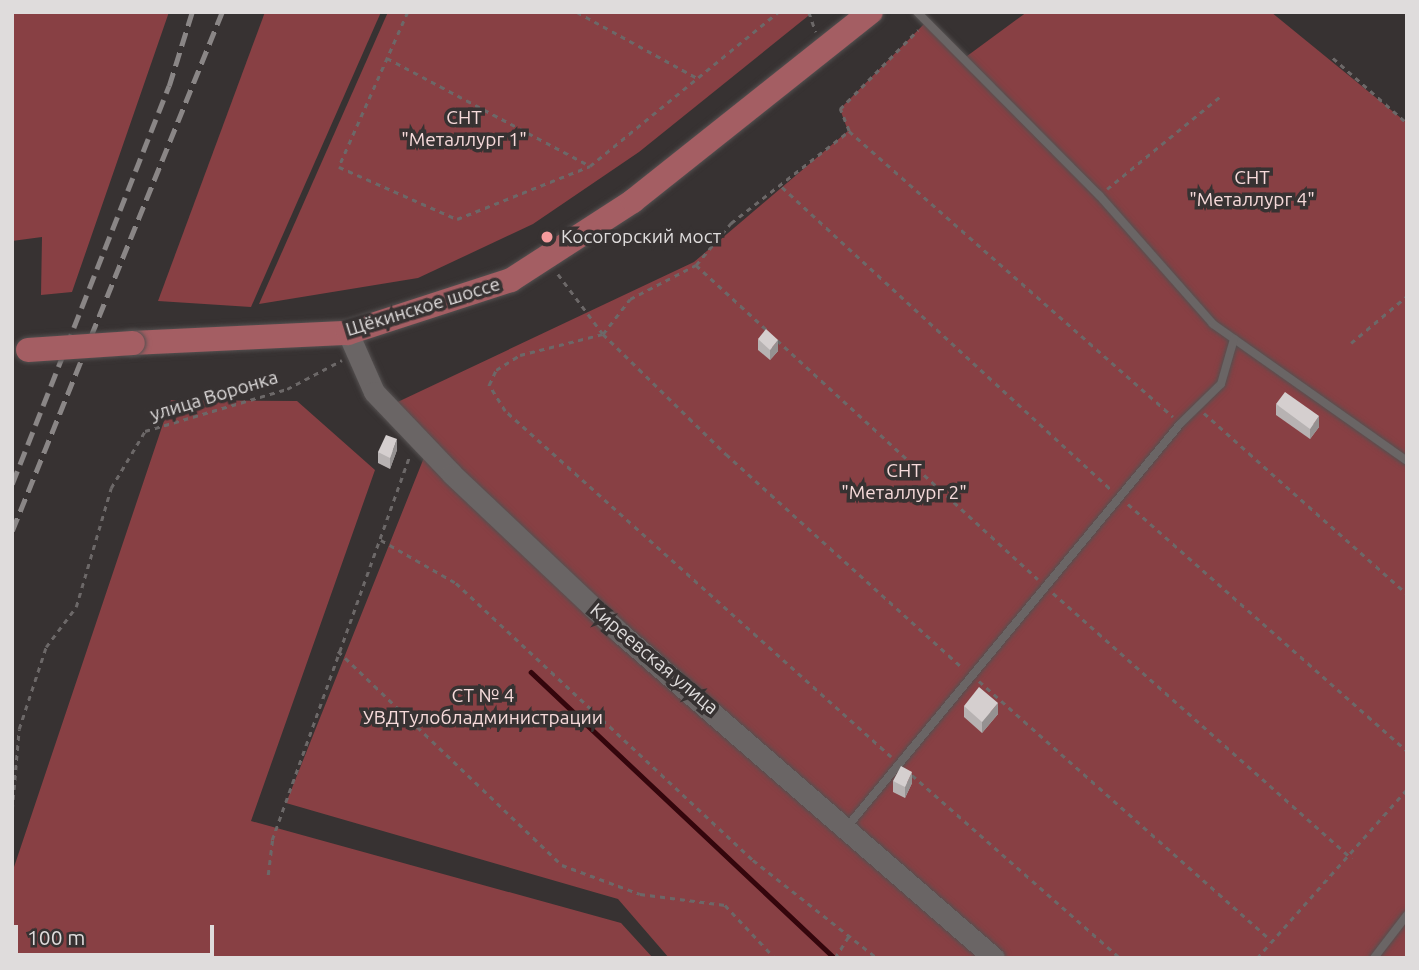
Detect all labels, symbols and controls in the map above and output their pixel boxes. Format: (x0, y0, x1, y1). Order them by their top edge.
park label: СНТ "Металлург 1" (401, 107, 527, 151)
park label: СНТ "Металлург 4" (1189, 167, 1315, 211)
place label: Косогорский мост (561, 226, 721, 248)
marker: Косогорский мост (539, 229, 555, 245)
street label: Щёкинское шоссе (343, 273, 503, 341)
street label: улица Воронка (147, 366, 281, 426)
park label: СНТ "Металлург 2" (841, 460, 967, 504)
street label: Киреевская улица (585, 599, 723, 719)
park label: СТ № 4 УВДТулобладминистрации (363, 685, 603, 729)
scale bar (18, 911, 217, 955)
text: 100 m (27, 925, 85, 949)

